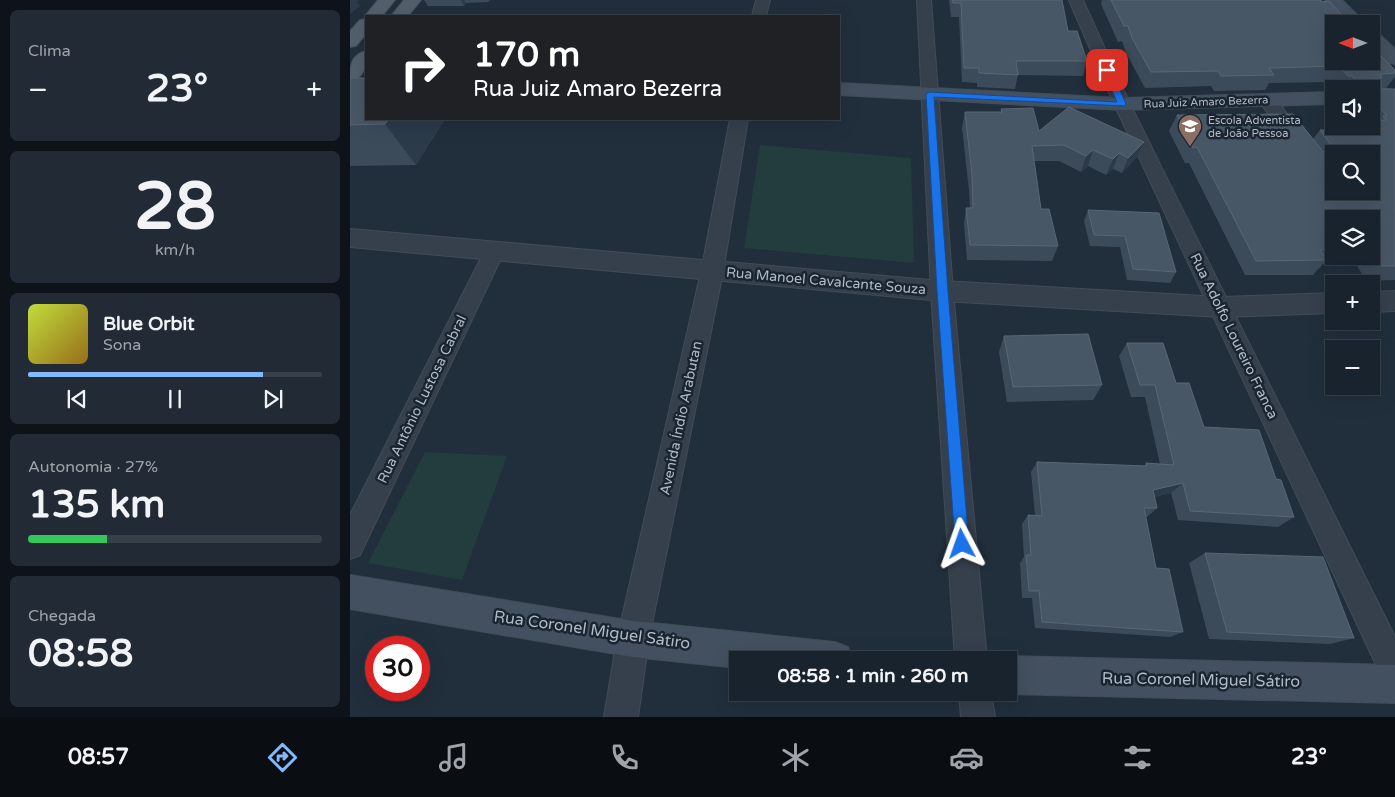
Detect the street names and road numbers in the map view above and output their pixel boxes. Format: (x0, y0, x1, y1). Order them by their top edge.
street label: Rua Juiz Amaro Bezerra (1144, 93, 1268, 111)
street label: Rua Adolfo Loureiro Franca (1186, 250, 1282, 422)
street label: Rua Manoel Cavalcante Souza (725, 264, 927, 298)
street label: Rua Antônio Lustosa Cabral (374, 312, 470, 486)
street label: Avenida Índio Arabutan (656, 339, 706, 497)
street label: Rua Coronel Miguel Sátiro (493, 606, 691, 654)
street label: Rua Coronel Miguel Sátiro (1102, 668, 1300, 692)

